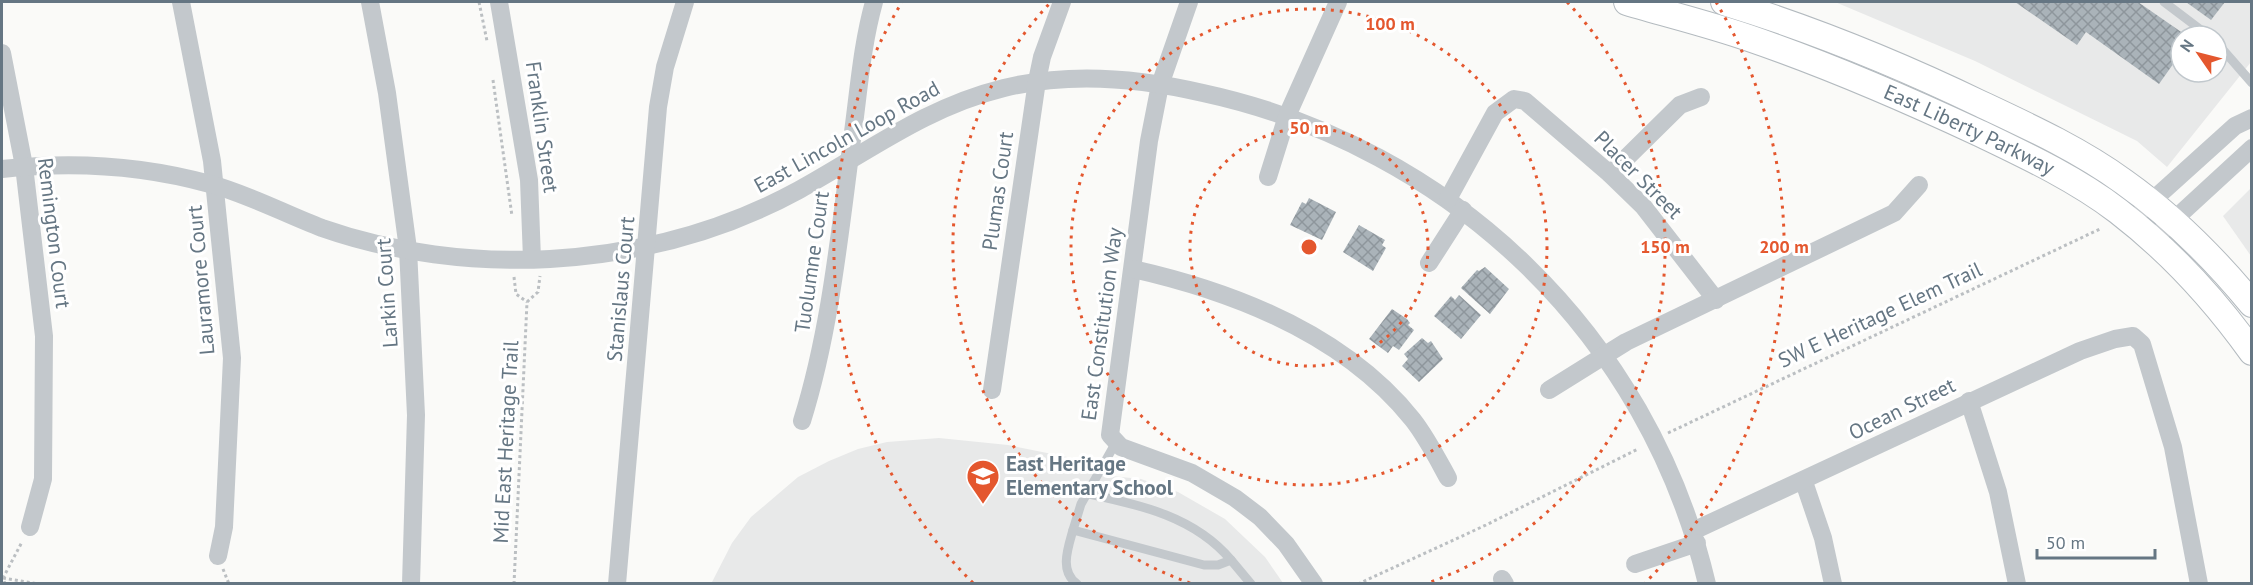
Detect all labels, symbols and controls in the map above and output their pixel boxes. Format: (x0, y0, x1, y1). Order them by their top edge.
text: 100 m (1365, 12, 1415, 35)
north arrow (2169, 24, 2229, 84)
text: N (2176, 35, 2198, 55)
street label: Franklin Street (520, 59, 565, 194)
street label: East Lincoln Loop Road (749, 74, 944, 199)
street label: East Liberty Parkway (1880, 78, 2060, 181)
text: 50 m (1289, 116, 1329, 139)
street label: Placer Street (1588, 125, 1688, 225)
street label: Plumas Court (976, 130, 1019, 252)
street label: Remington Court (32, 156, 77, 310)
street label: Tuolumne Court (788, 189, 835, 335)
street label: Lauramore Court (181, 204, 220, 356)
street label: Stanislaus Court (601, 215, 640, 363)
street label: East Constitution Way (1075, 225, 1128, 422)
text: 150 m (1640, 235, 1690, 258)
text: 200 m (1759, 235, 1809, 258)
street label: Larkin Court (369, 237, 404, 349)
centre of rings (1299, 237, 1319, 257)
street label: SW E Heritage Elem Trail (1774, 255, 1986, 374)
street label: Mid East Heritage Trail (487, 340, 524, 544)
street label: Ocean Street (1844, 371, 1959, 446)
place label: East Heritage Elementary School (1006, 450, 1174, 501)
school or university icon: East Heritage Elementary School (965, 458, 1001, 505)
scale bar (2037, 522, 2156, 560)
text: 50 m (2046, 531, 2085, 554)

